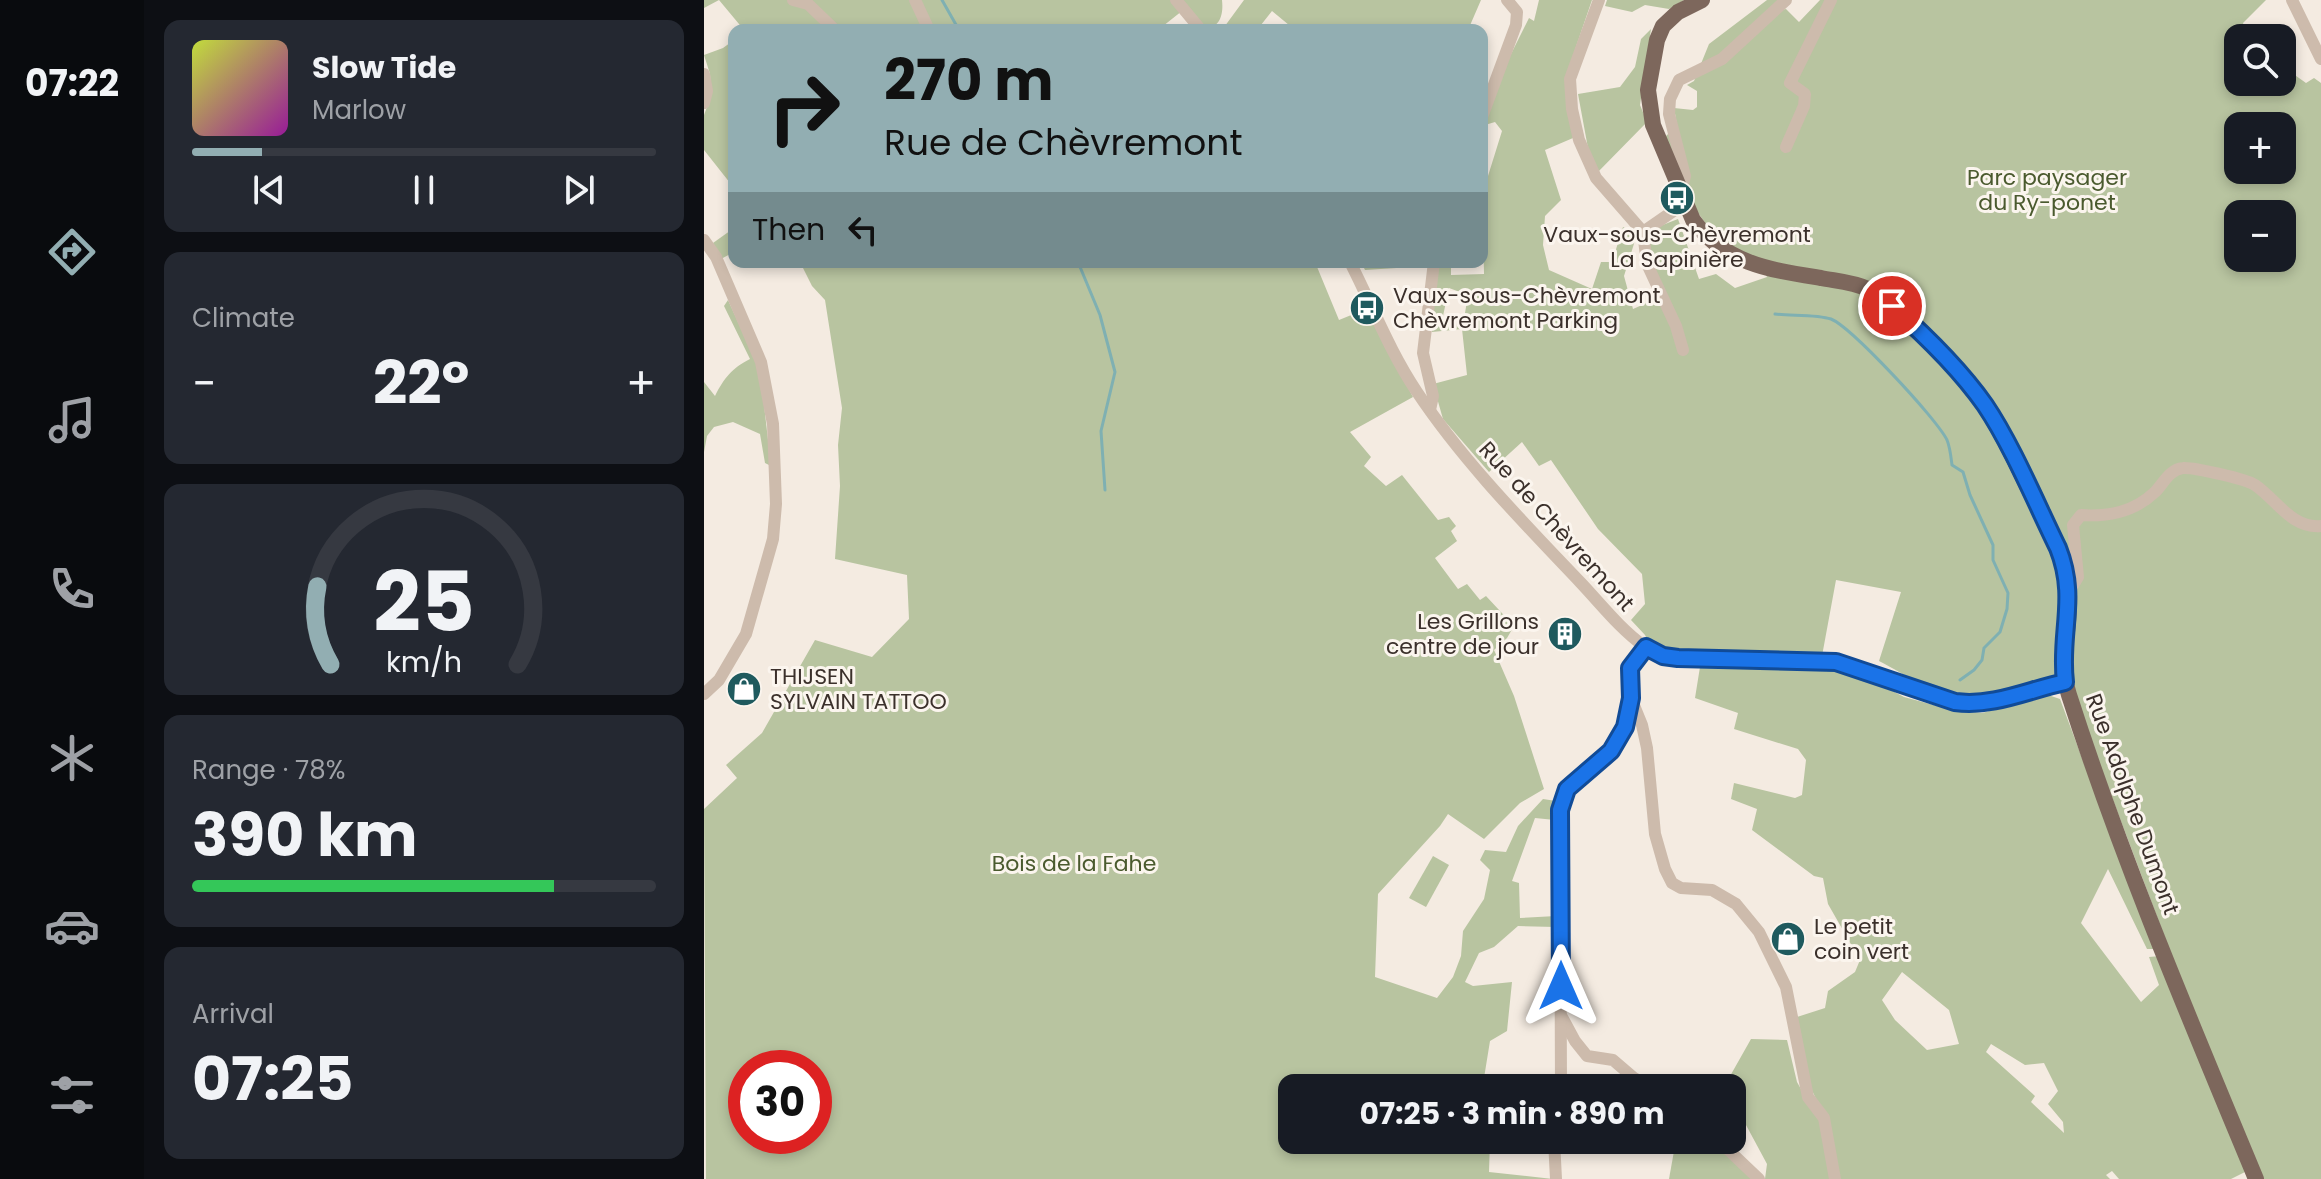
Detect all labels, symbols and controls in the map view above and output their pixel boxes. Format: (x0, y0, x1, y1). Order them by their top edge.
map controls (2224, 24, 2296, 272)
button: search (2224, 24, 2296, 96)
text: 270 m (884, 41, 1054, 120)
text: Slow Tide (312, 46, 456, 89)
icon: right (752, 56, 856, 160)
text: 07:22 (25, 58, 119, 109)
text: Marlow (312, 92, 406, 128)
button: + (2224, 112, 2296, 184)
text: Rue de Chèvremont (884, 117, 1243, 168)
park label: Parc paysager du Ry-ponet (1967, 162, 2127, 218)
icon: previous (247, 168, 291, 212)
icon: pause (402, 168, 446, 212)
icon: next (557, 168, 601, 212)
bus stop icon: Vaux-sous-Chèvremont La Sapinière (1658, 179, 1696, 217)
button: − (2224, 200, 2296, 272)
text: Then (752, 208, 825, 251)
icon: left (841, 208, 885, 252)
place label: Vaux-sous-Chèvremont La Sapinière (1543, 219, 1811, 275)
icon: directions (44, 224, 100, 280)
pin (1858, 272, 1926, 340)
place label: Vaux-sous-Chèvremont Chèvremont Parking (1393, 280, 1660, 336)
icon: arrive (1870, 284, 1914, 328)
bus stop icon: Vaux-sous-Chèvremont Chèvremont Parking (1348, 289, 1386, 327)
text: Climate (192, 300, 295, 336)
text: 22° (373, 341, 469, 425)
text: − (192, 353, 216, 414)
text: + (626, 353, 656, 414)
icon: music (44, 392, 100, 448)
street label: Rue de Chèvremont (1472, 435, 1641, 618)
text: 25 (373, 544, 475, 660)
icon: phone (44, 561, 100, 617)
place label: Les Grillons centre de jour (1386, 606, 1539, 662)
building icon: Les Grillons centre de jour (1546, 615, 1584, 653)
text: km/h (386, 643, 462, 683)
place label: THIJSEN SYLVAIN TATTOO (770, 661, 947, 717)
shop icon: THIJSEN SYLVAIN TATTOO (725, 670, 763, 708)
street label: Rue Adolphe Dumont (2078, 689, 2187, 919)
icon: climate (44, 730, 100, 786)
text: Range · 78% (192, 752, 345, 788)
text: 390 km (192, 793, 418, 877)
park label: Bois de la Fahe (992, 848, 1156, 879)
icon: car (44, 898, 100, 954)
place label: Le petit coin vert (1814, 911, 1909, 967)
shop icon: Le petit coin vert (1769, 920, 1807, 958)
position arrow (1519, 944, 1603, 1028)
text: Arrival (192, 996, 274, 1032)
text: 07:25 (192, 1037, 354, 1121)
speed limit sign: 30 (728, 1050, 832, 1154)
icon: filters (44, 1067, 100, 1123)
text: 07:25 · 3 min · 890 m (1359, 1092, 1665, 1135)

